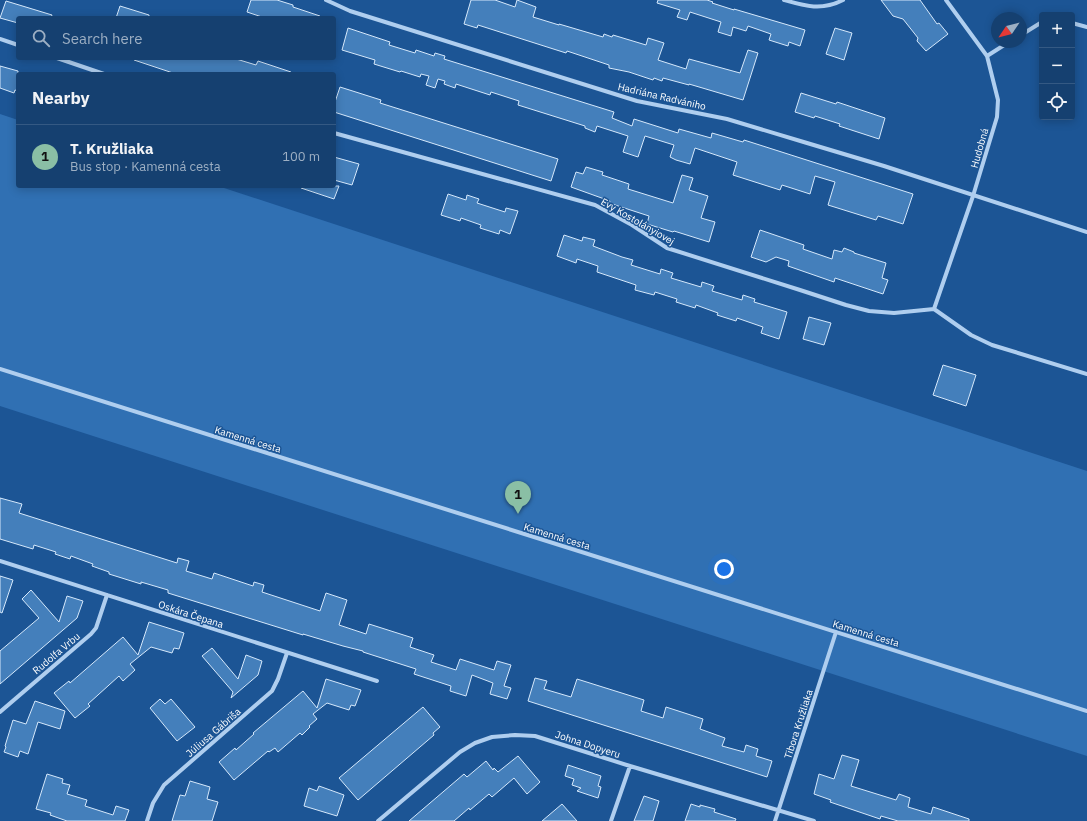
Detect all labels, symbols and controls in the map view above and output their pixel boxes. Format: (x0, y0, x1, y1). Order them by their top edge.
north arrow (991, 12, 1027, 48)
map controls (1039, 12, 1075, 120)
button: + (1039, 12, 1075, 48)
search box (16, 16, 336, 60)
icon: search (30, 27, 52, 49)
text: Search here (62, 29, 142, 48)
button: − (1039, 48, 1075, 84)
street label: Hadriána Radvániho (616, 80, 708, 113)
button: locate (1039, 84, 1075, 120)
text: Nearby (32, 87, 90, 109)
street label: Hudobná (968, 126, 992, 170)
text: T. Kružliaka (70, 139, 154, 158)
text: 1 (41, 148, 49, 165)
text: 100 m (282, 148, 320, 165)
text: Bus stop · Kamenná cesta (70, 158, 221, 175)
street label: Evy Kostolányiovej (598, 195, 677, 248)
street label: Kamenná cesta (213, 423, 283, 456)
pin: 1 (505, 481, 531, 514)
street label: Kamenná cesta (522, 520, 592, 553)
your location (714, 559, 734, 579)
street label: Oskára Čepana (157, 598, 226, 631)
street label: Kamenná cesta (831, 617, 901, 650)
street label: Rudolfa Vrbu (30, 630, 83, 677)
street label: Tibora Kružliaka (781, 687, 816, 761)
street label: Júliusa Gábriša (183, 705, 244, 760)
street label: Johna Dopyeru (554, 728, 622, 761)

